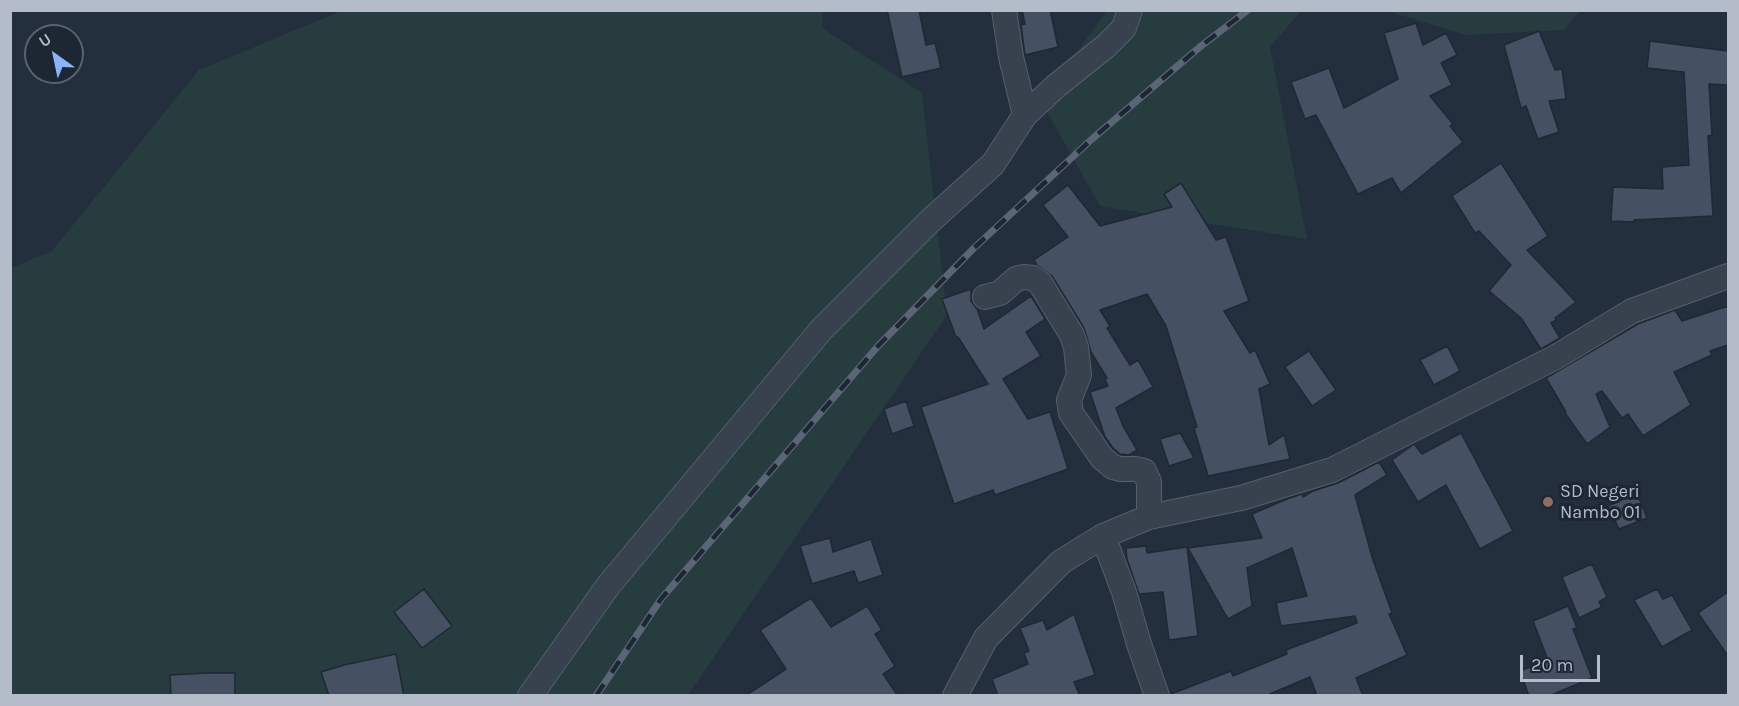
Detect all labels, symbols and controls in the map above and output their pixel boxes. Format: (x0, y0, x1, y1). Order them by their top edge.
north arrow (24, 24, 84, 84)
text: U (35, 29, 55, 51)
place label: SD Negeri Nambo 01 (1560, 481, 1640, 524)
marker: SD Negeri Nambo 01 (1541, 495, 1555, 509)
scale bar (1523, 643, 1602, 681)
text: 20 m (1531, 654, 1573, 676)

